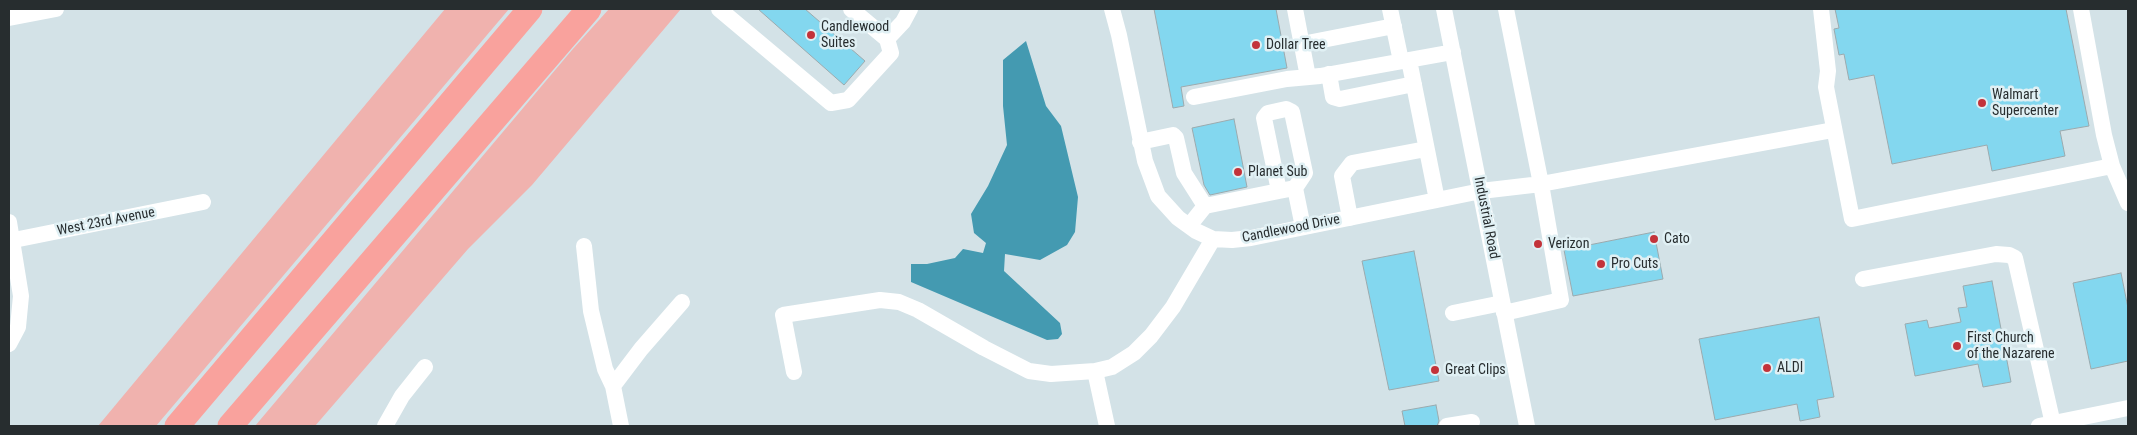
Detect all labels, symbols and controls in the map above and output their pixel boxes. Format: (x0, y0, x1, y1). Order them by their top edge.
place label: Candlewood Suites (821, 19, 889, 52)
marker: Candlewood Suites (805, 29, 817, 41)
place label: Dollar Tree (1266, 37, 1326, 53)
marker: Dollar Tree (1250, 39, 1262, 51)
place label: Walmart Supercenter (1992, 87, 2058, 120)
marker: Walmart Supercenter (1976, 97, 1988, 109)
place label: Planet Sub (1248, 164, 1307, 180)
marker: Planet Sub (1232, 166, 1244, 178)
street label: Industrial Road (1470, 176, 1502, 260)
street label: West 23rd Avenue (56, 204, 156, 240)
street label: Candlewood Drive (1241, 211, 1341, 247)
place label: Cato (1664, 231, 1690, 247)
marker: Cato (1648, 233, 1660, 245)
place label: Verizon (1548, 236, 1589, 252)
marker: Verizon (1532, 238, 1544, 250)
place label: Pro Cuts (1611, 256, 1658, 272)
marker: Pro Cuts (1595, 258, 1607, 270)
place label: First Church of the Nazarene (1967, 330, 2055, 362)
marker: First Church of the Nazarene (1951, 340, 1963, 352)
place label: ALDI (1777, 360, 1803, 376)
place label: Great Clips (1445, 362, 1506, 378)
marker: ALDI (1761, 362, 1773, 374)
marker: Great Clips (1429, 364, 1441, 376)

